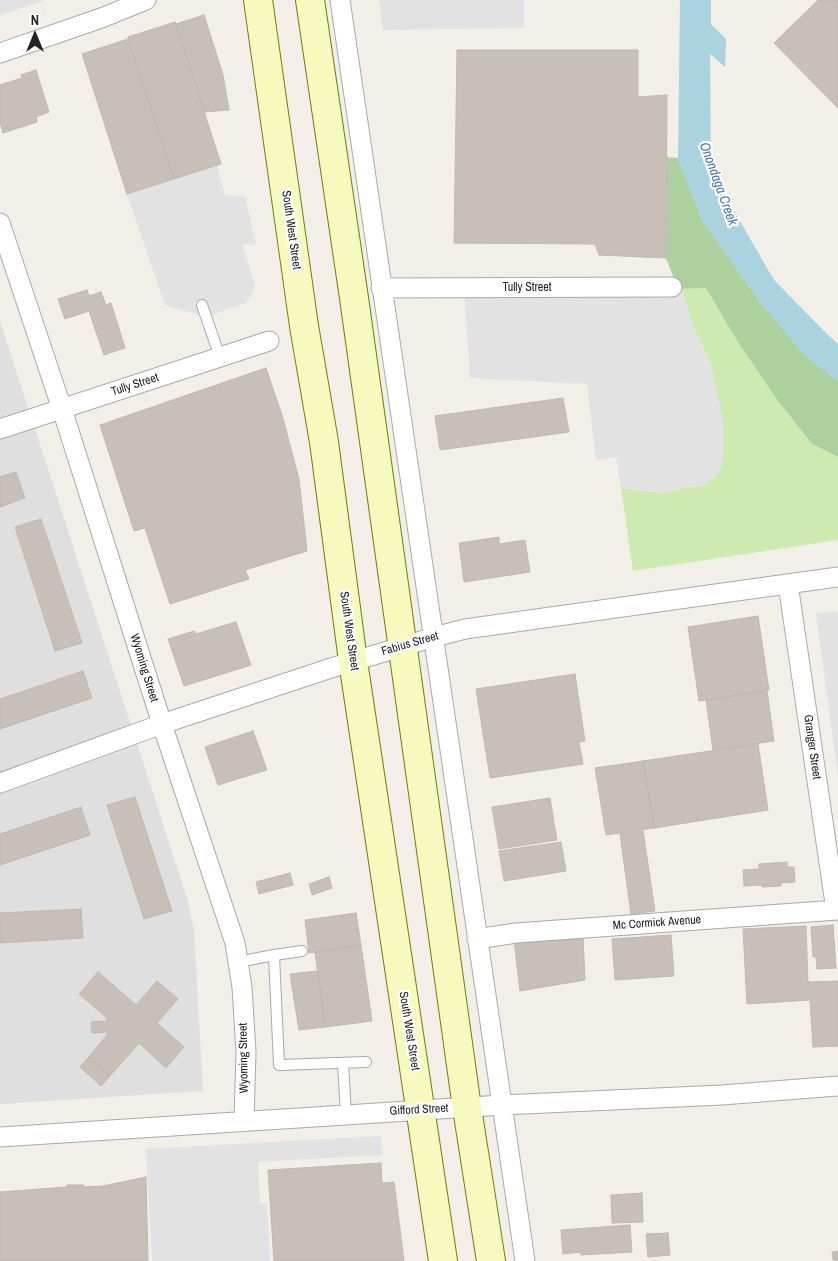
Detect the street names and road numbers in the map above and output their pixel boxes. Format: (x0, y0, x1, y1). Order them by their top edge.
street label: South West Street (278, 190, 304, 270)
street label: Tully Street (503, 281, 551, 295)
street label: Tully Street (110, 371, 160, 399)
street label: South West Street (336, 591, 362, 671)
street label: Fabius Street (380, 629, 440, 659)
street label: Wyoming Street (127, 632, 161, 704)
street label: Granger Street (800, 714, 824, 780)
street label: Mc Cormick Avenue (612, 913, 702, 933)
street label: South West Street (396, 991, 422, 1071)
street label: Wyoming Street (236, 1023, 252, 1093)
street label: Gifford Street (389, 1101, 449, 1119)

